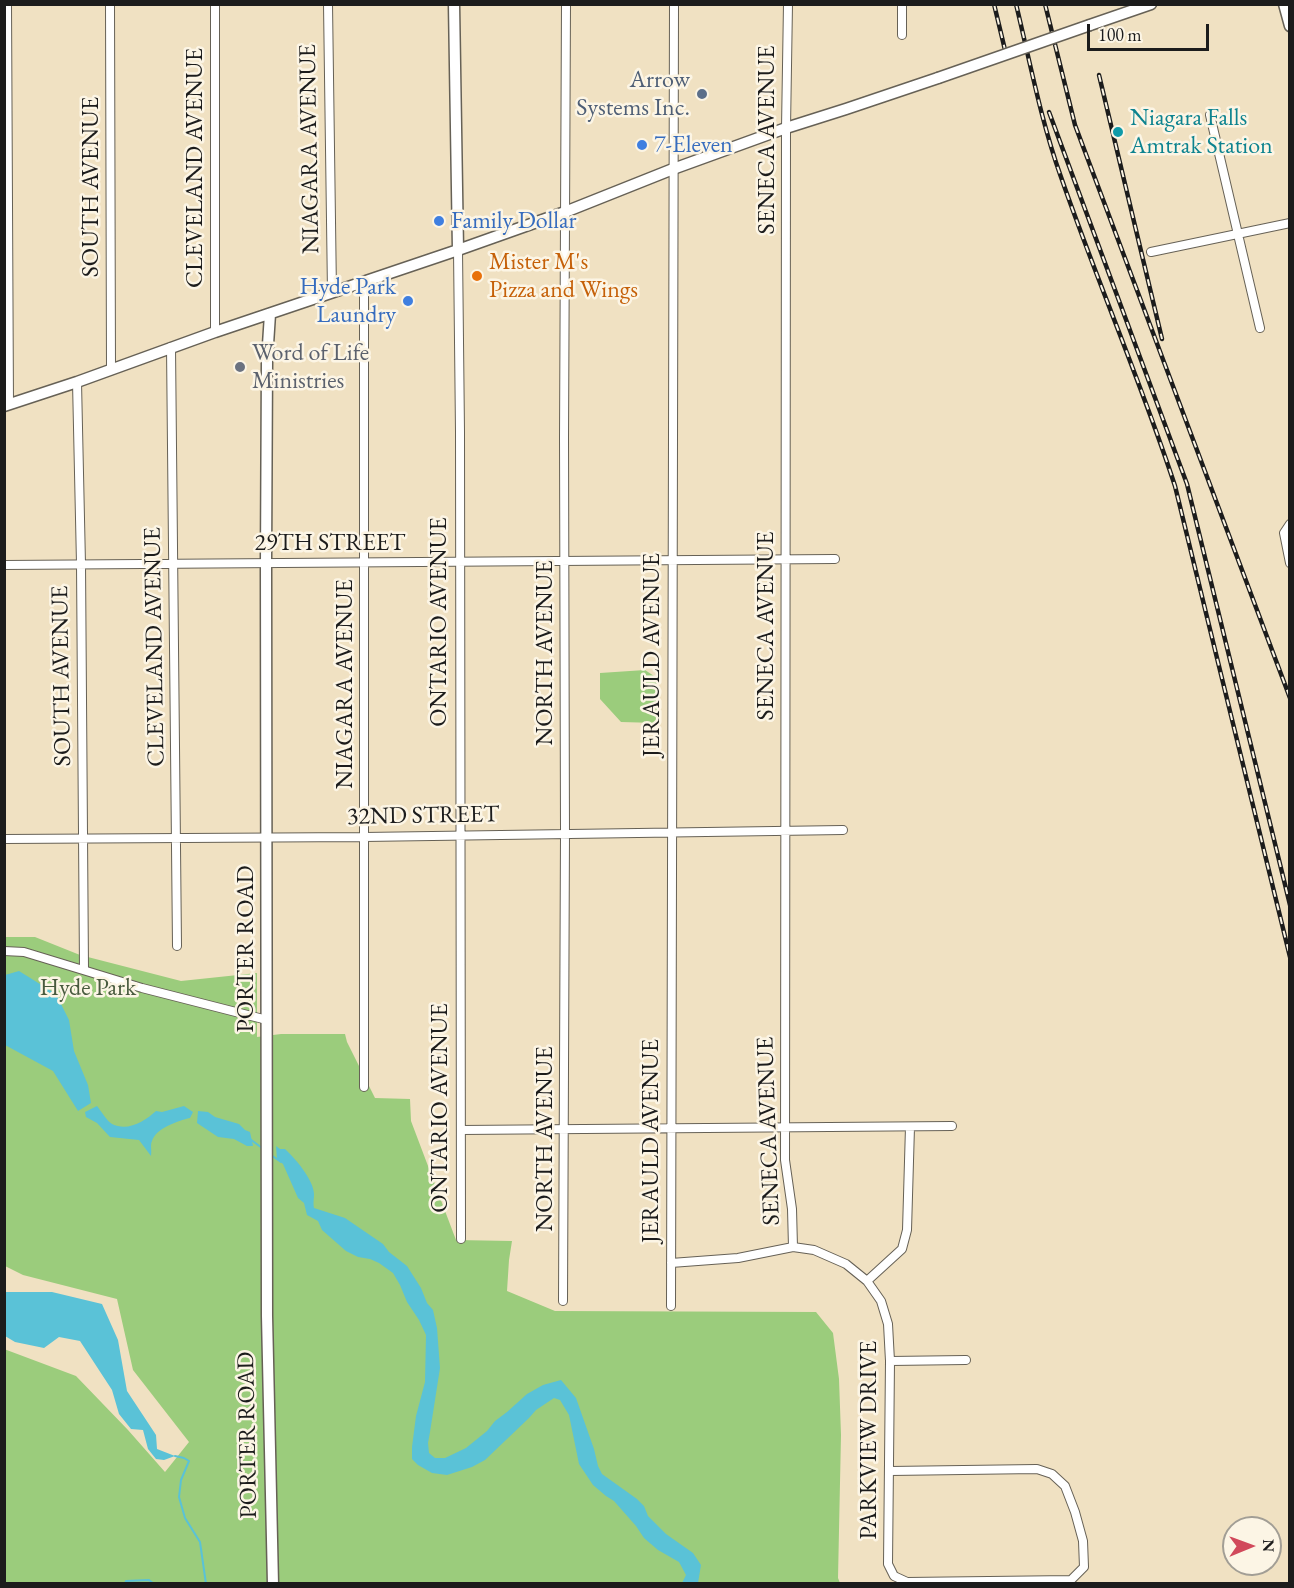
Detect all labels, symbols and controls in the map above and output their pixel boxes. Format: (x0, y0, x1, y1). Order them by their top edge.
scale bar (1090, 12, 1212, 50)
text: 100 m (1098, 23, 1142, 46)
street label: NIAGARA AVENUE (294, 44, 326, 254)
street label: SENECA AVENUE (753, 46, 781, 234)
street label: CLEVELAND AVENUE (181, 48, 209, 288)
place label: Arrow Systems Inc. (576, 66, 690, 122)
marker: Arrow Systems Inc. (695, 87, 709, 101)
street label: SOUTH AVENUE (77, 97, 105, 277)
place label: Niagara Falls Amtrak Station (1130, 104, 1273, 160)
marker: Niagara Falls Amtrak Station (1111, 125, 1125, 139)
place label: 7-Eleven (654, 131, 733, 159)
marker: 7-Eleven (635, 138, 649, 152)
place label: Family Dollar (451, 207, 576, 235)
marker: Family Dollar (432, 214, 446, 228)
place label: Mister M's Pizza and Wings (489, 248, 638, 304)
marker: Mister M's Pizza and Wings (470, 269, 484, 283)
place label: Hyde Park Laundry (299, 273, 396, 329)
marker: Hyde Park Laundry (401, 294, 415, 308)
place label: Word of Life Ministries (252, 339, 369, 395)
marker: Word of Life Ministries (233, 360, 247, 374)
street label: ONTARIO AVENUE (425, 517, 453, 727)
street label: CLEVELAND AVENUE (139, 527, 171, 767)
street label: 29TH STREET (255, 529, 405, 557)
street label: SENECA AVENUE (752, 532, 780, 720)
street label: JERAULD AVENUE (638, 553, 666, 757)
street label: NORTH AVENUE (531, 560, 559, 746)
street label: NIAGARA AVENUE (331, 579, 359, 789)
street label: SOUTH AVENUE (46, 585, 78, 767)
street label: 32ND STREET (347, 800, 499, 832)
street label: PORTER ROAD (232, 865, 260, 1033)
park label: Hyde Park (40, 974, 136, 1002)
street label: ONTARIO AVENUE (426, 1003, 454, 1213)
street label: SENECA AVENUE (751, 1036, 787, 1226)
street label: JERAULD AVENUE (637, 1039, 665, 1243)
street label: NORTH AVENUE (531, 1046, 559, 1232)
street label: PARKVIEW DRIVE (855, 1341, 883, 1539)
street label: PORTER ROAD (232, 1351, 264, 1519)
north arrow (1222, 1516, 1282, 1576)
text: N (1258, 1539, 1279, 1552)

